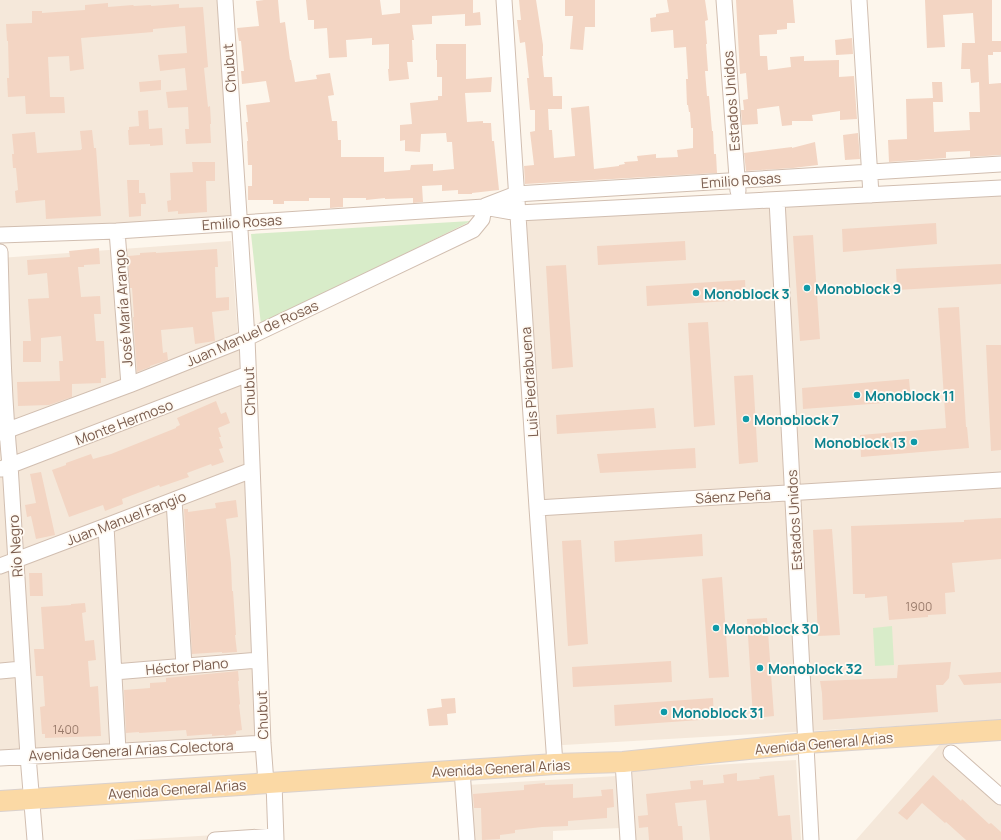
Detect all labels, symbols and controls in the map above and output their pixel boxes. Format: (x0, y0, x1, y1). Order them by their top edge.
street label: Chubut (218, 43, 240, 93)
street label: Estados Unidos (718, 50, 744, 152)
street label: Emilio Rosas (700, 168, 782, 192)
street label: Emilio Rosas (201, 210, 283, 234)
street label: José María Arango (109, 249, 137, 367)
place label: Monoblock 9 (815, 279, 901, 298)
marker: Monoblock 9 (802, 283, 812, 293)
place label: Monoblock 3 (704, 284, 790, 303)
marker: Monoblock 3 (691, 288, 701, 298)
street label: Juan Manuel de Rosas (183, 295, 321, 371)
street label: Luis Piedrabuena (516, 326, 542, 438)
street label: Chubut (239, 366, 259, 416)
place label: Monoblock 11 (865, 386, 955, 405)
marker: Monoblock 11 (852, 390, 862, 400)
street label: Monte Hermoso (72, 395, 176, 449)
place label: Monoblock 7 (754, 410, 839, 429)
marker: Monoblock 7 (741, 414, 751, 424)
place label: Monoblock 13 (814, 433, 906, 452)
marker: Monoblock 13 (909, 437, 919, 447)
street label: Estados Unidos (782, 469, 806, 571)
street label: Sáenz Peña (695, 485, 771, 507)
street label: Juan Manuel Fangio (63, 486, 189, 550)
street label: Río Negro (3, 514, 27, 578)
house number: 1900 (906, 598, 932, 615)
place label: Monoblock 30 (724, 619, 819, 638)
marker: Monoblock 30 (711, 623, 721, 633)
street label: Héctor Plano (145, 653, 229, 679)
place label: Monoblock 32 (768, 659, 862, 678)
marker: Monoblock 32 (755, 663, 765, 673)
street label: Chubut (252, 690, 272, 740)
place label: Monoblock 31 (672, 703, 764, 722)
marker: Monoblock 31 (659, 707, 669, 717)
house number: 1400 (53, 721, 79, 738)
street label: Avenida General Arias (754, 727, 894, 759)
street label: Avenida General Arias Colectora (28, 735, 234, 765)
street label: Avenida General Arias (431, 755, 571, 781)
street label: Avenida General Arias (107, 775, 247, 803)

